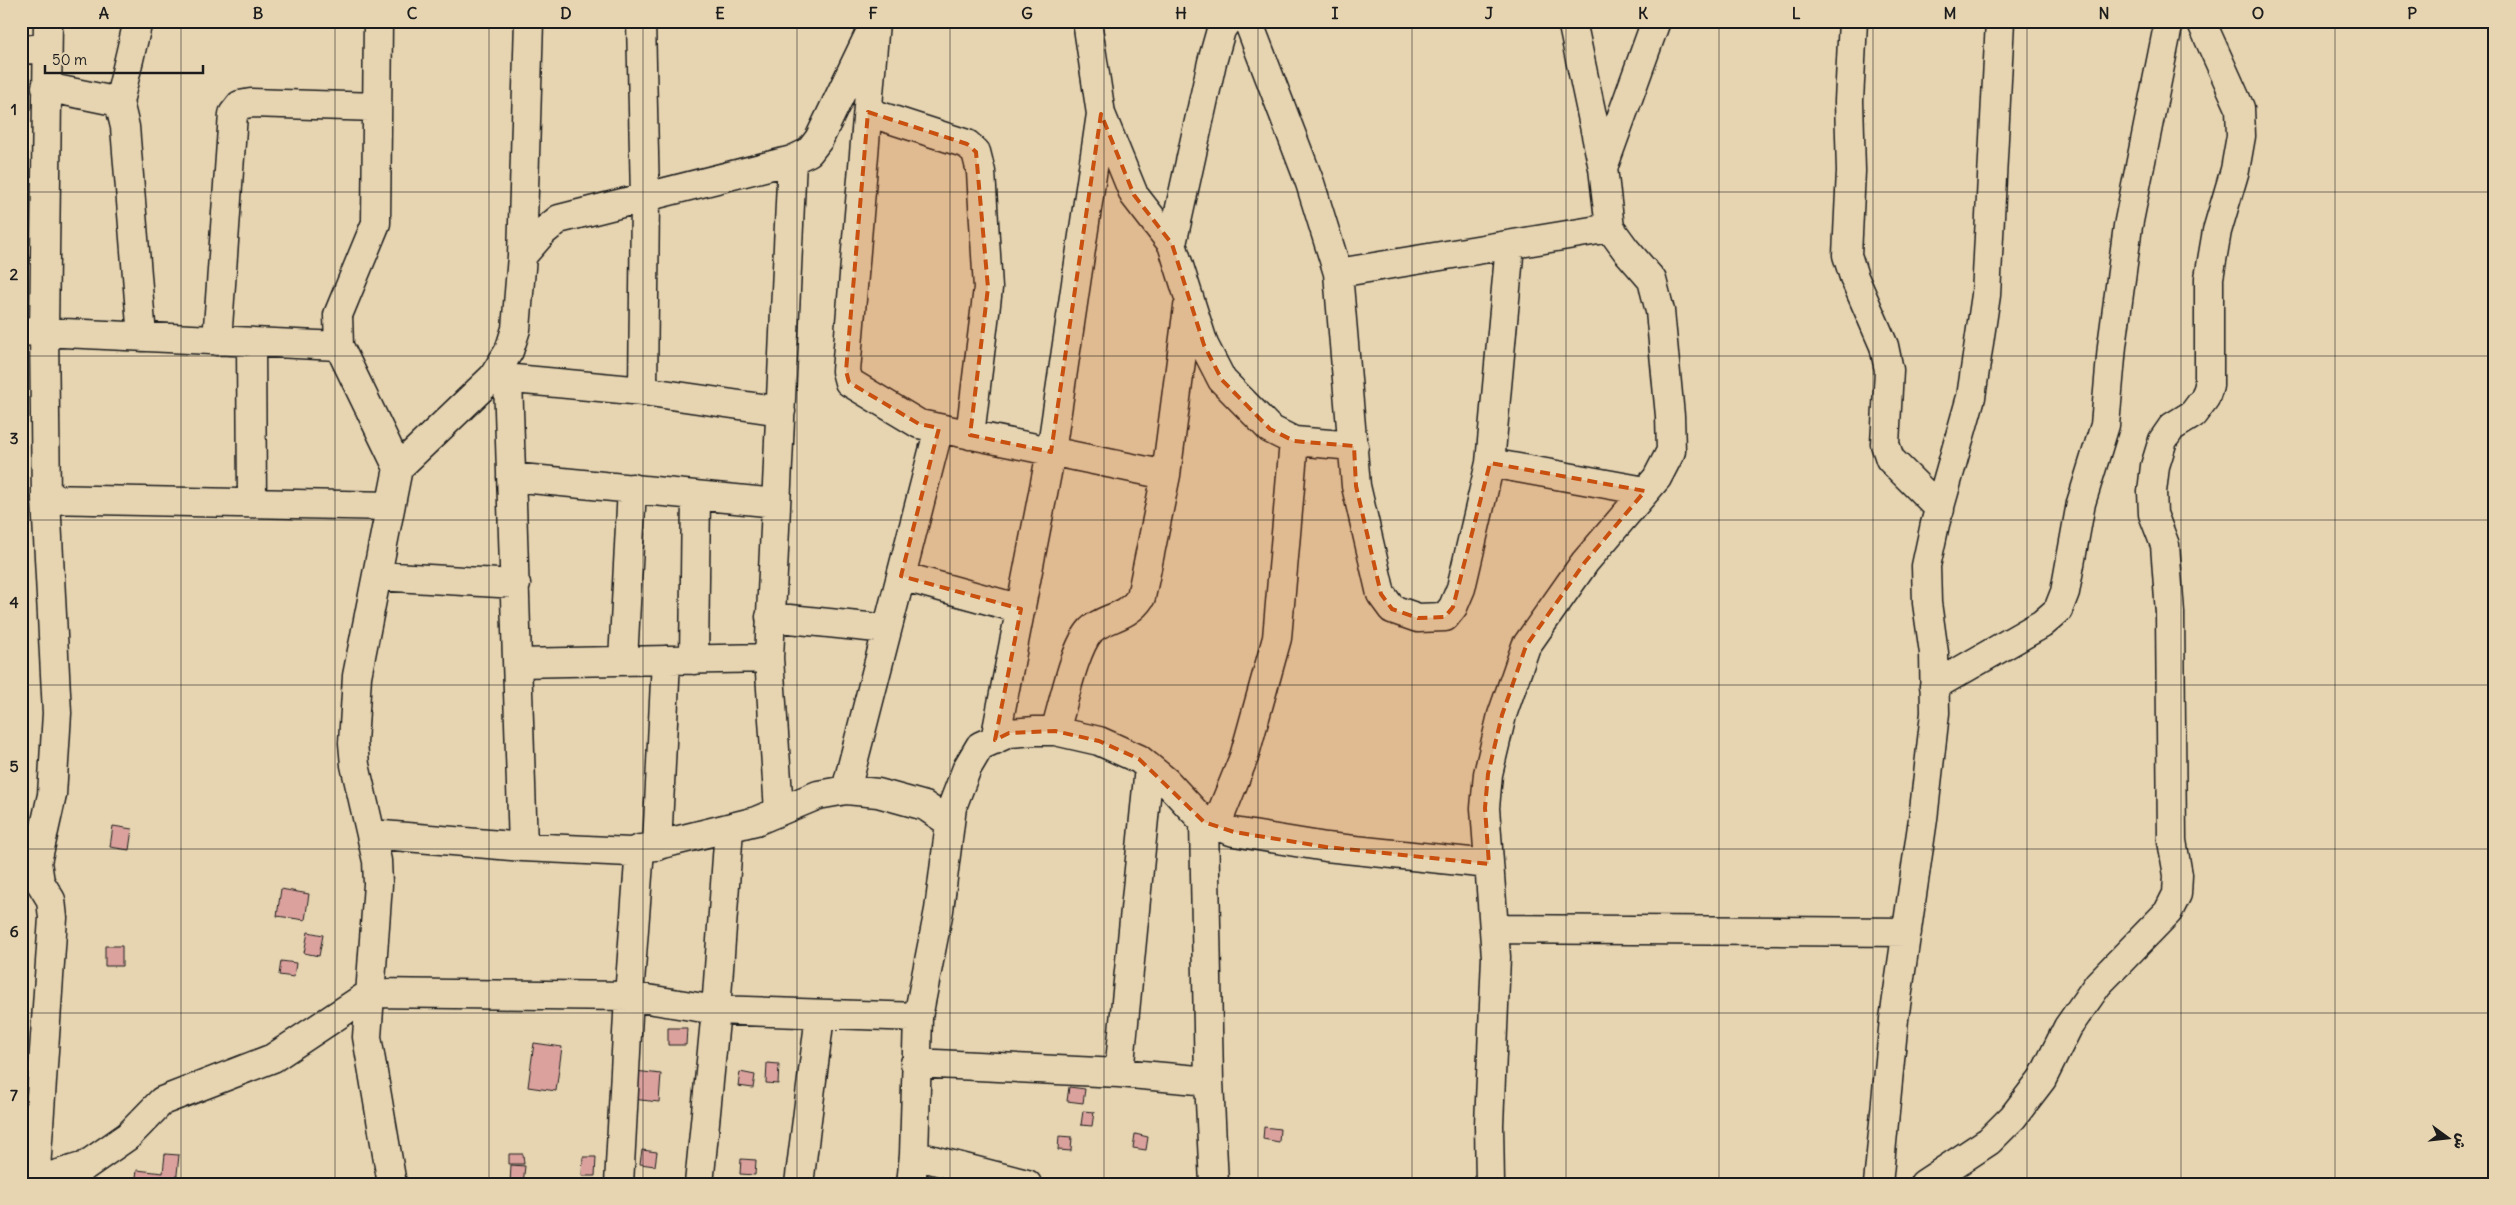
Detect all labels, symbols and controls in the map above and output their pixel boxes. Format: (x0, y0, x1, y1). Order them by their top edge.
text: A (99, 3, 109, 23)
text: B (253, 3, 264, 23)
text: C (407, 3, 418, 23)
text: D (560, 3, 572, 23)
text: E (715, 3, 725, 23)
text: F (868, 3, 878, 23)
text: G (1021, 3, 1033, 23)
text: H (1175, 3, 1187, 23)
text: I (1332, 3, 1339, 23)
text: J (1485, 3, 1494, 23)
text: K (1638, 3, 1648, 23)
text: L (1792, 3, 1801, 23)
text: M (1944, 3, 1957, 23)
text: N (2098, 3, 2110, 23)
text: O (2252, 3, 2264, 23)
text: P (2407, 3, 2417, 23)
scale bar (45, 42, 202, 74)
text: 50 m (52, 50, 87, 69)
text: 1 (11, 99, 17, 119)
text: 2 (10, 264, 19, 284)
text: 3 (9, 428, 19, 448)
text: 4 (9, 592, 19, 612)
text: 5 (9, 756, 19, 776)
text: 6 (9, 921, 19, 941)
text: 7 (10, 1085, 18, 1105)
north arrow (2424, 1112, 2474, 1162)
text: ش (2450, 1132, 2471, 1151)

